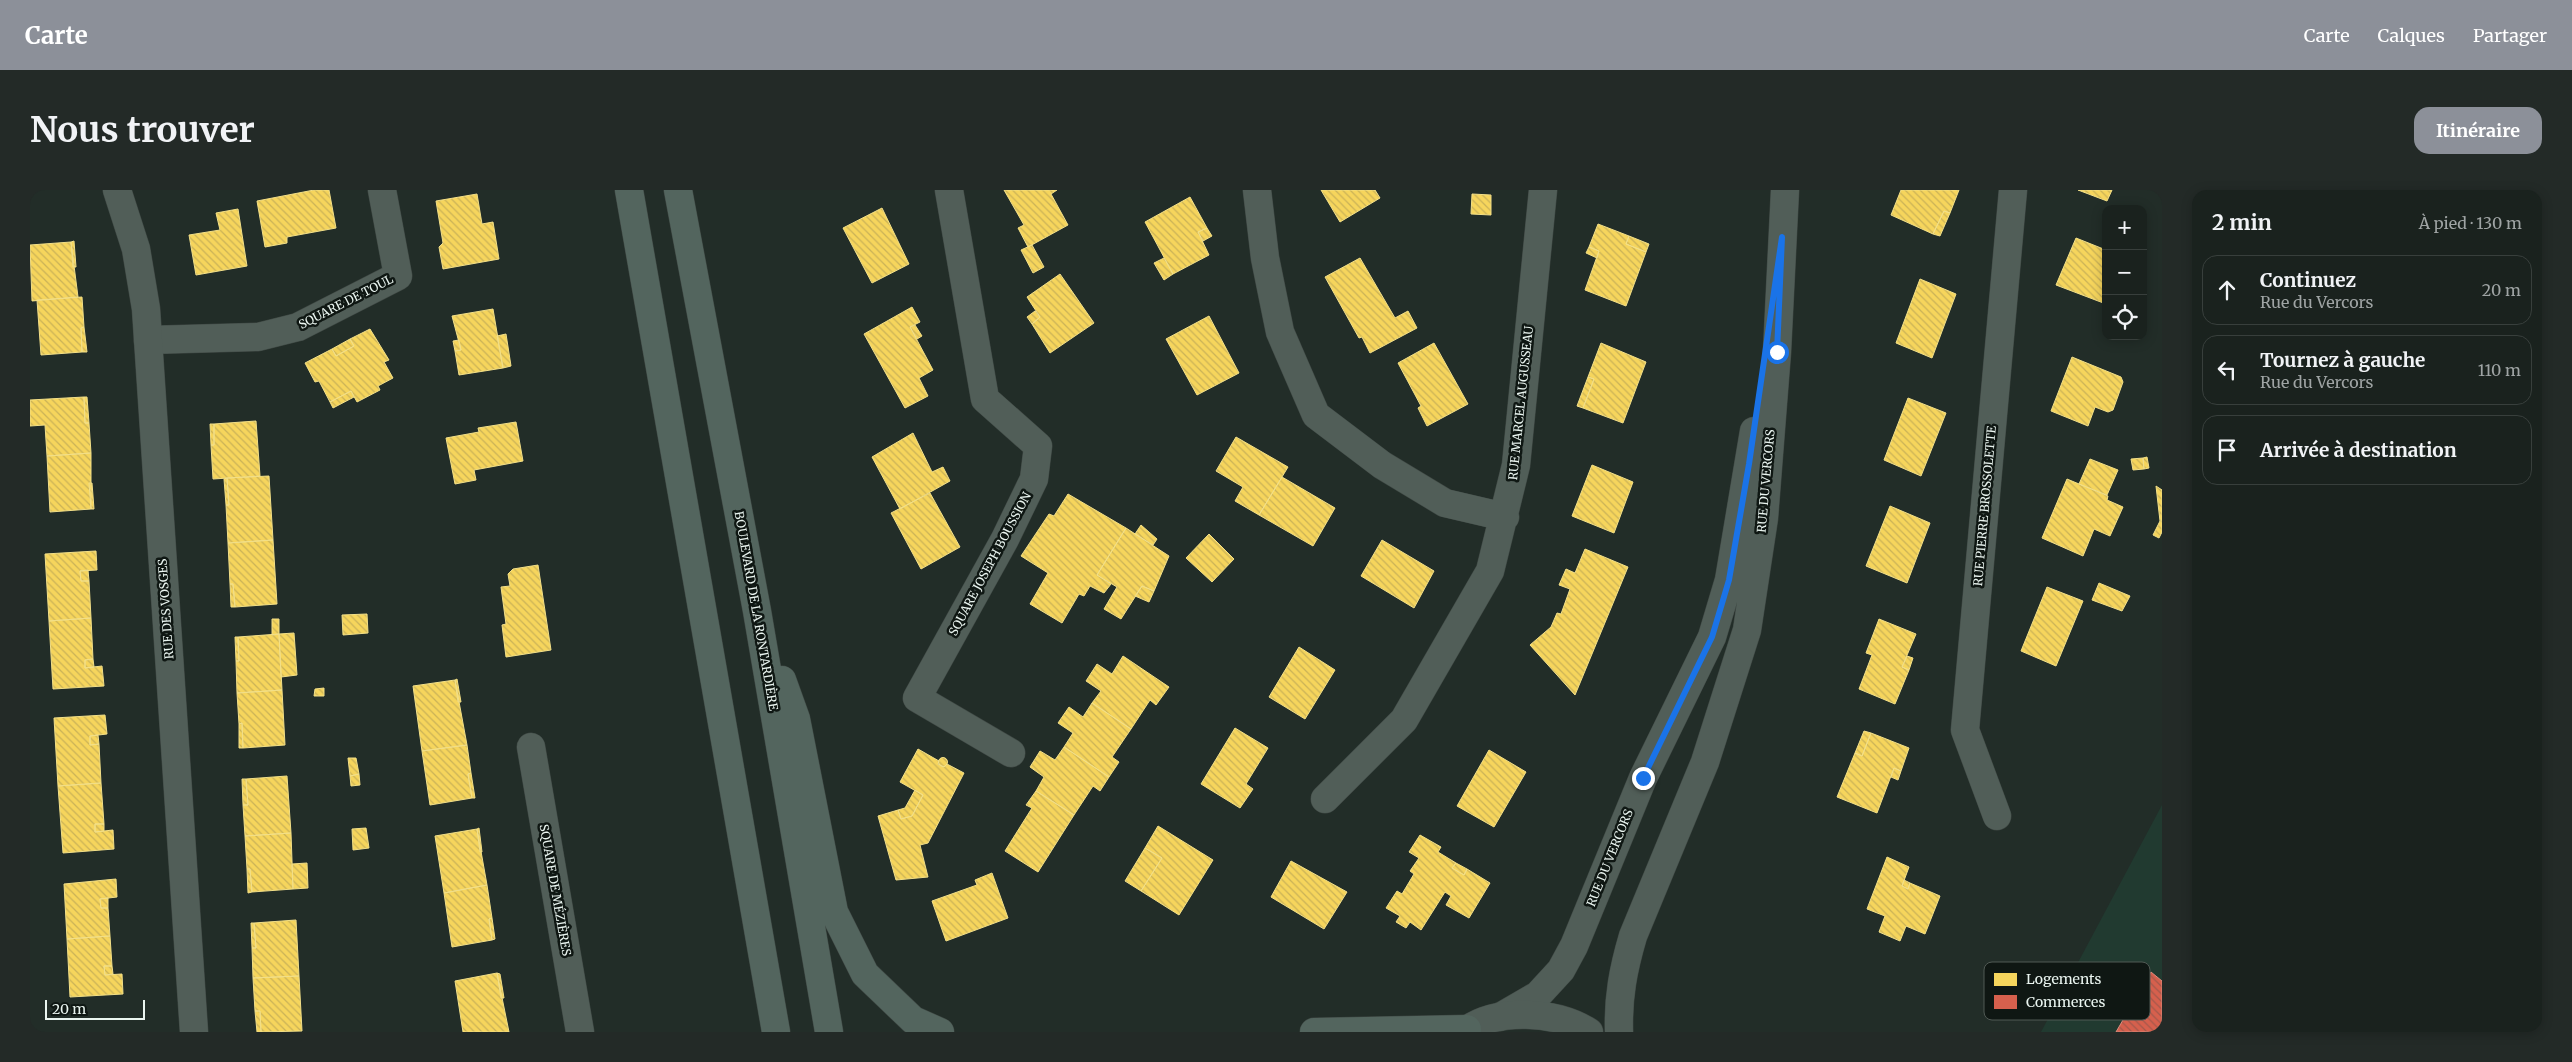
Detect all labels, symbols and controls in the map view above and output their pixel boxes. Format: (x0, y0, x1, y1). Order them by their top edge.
text: Carte (25, 20, 88, 51)
text: Carte (2304, 24, 2350, 47)
text: Calques (2378, 24, 2445, 47)
text: Partager (2473, 24, 2547, 47)
button: Itinéraire (2414, 107, 2542, 154)
text: Nous trouver (30, 108, 255, 152)
map controls (2102, 205, 2147, 340)
button: + (2102, 205, 2147, 250)
text: 2 min (2212, 209, 2272, 236)
text: À pied · 130 m (2419, 213, 2522, 233)
button: − (2102, 250, 2147, 295)
text: Continuez (2260, 268, 2356, 292)
street label: SQUARE DE TOUL (296, 271, 396, 332)
icon: ahead (2213, 276, 2241, 304)
text: 20 m (2482, 280, 2521, 300)
text: Rue du Vercors (2260, 292, 2373, 312)
button: locate (2102, 295, 2147, 340)
street label: RUE MARCEL AUGUSSEAU (1505, 325, 1536, 481)
route start (1766, 341, 1789, 364)
text: Tournez à gauche (2260, 348, 2425, 372)
icon: left (2213, 356, 2241, 384)
text: 110 m (2478, 360, 2521, 380)
text: Rue du Vercors (2260, 372, 2373, 392)
street label: RUE PIERRE BROSSOLETTE (1970, 425, 1999, 587)
street label: RUE DU VERCORS (1754, 429, 1777, 533)
icon: arrive (2213, 436, 2241, 464)
text: Arrivée à destination (2260, 438, 2457, 462)
street label: SQUARE JOSEPH BOUSSION (945, 489, 1034, 638)
street label: BOULEVARD DE LA RONTARDIÈRE (732, 510, 782, 712)
street label: RUE DES VOSGES (155, 558, 176, 660)
route end (1632, 767, 1655, 790)
street label: RUE DU VERCORS (1583, 807, 1636, 909)
street label: SQUARE DE MÉZIÈRES (537, 823, 574, 957)
legend (1984, 962, 2150, 1020)
text: Logements (2026, 970, 2101, 988)
text: Commerces (2026, 993, 2105, 1011)
scale bar (45, 997, 145, 1020)
text: 20 m (52, 1000, 86, 1018)

